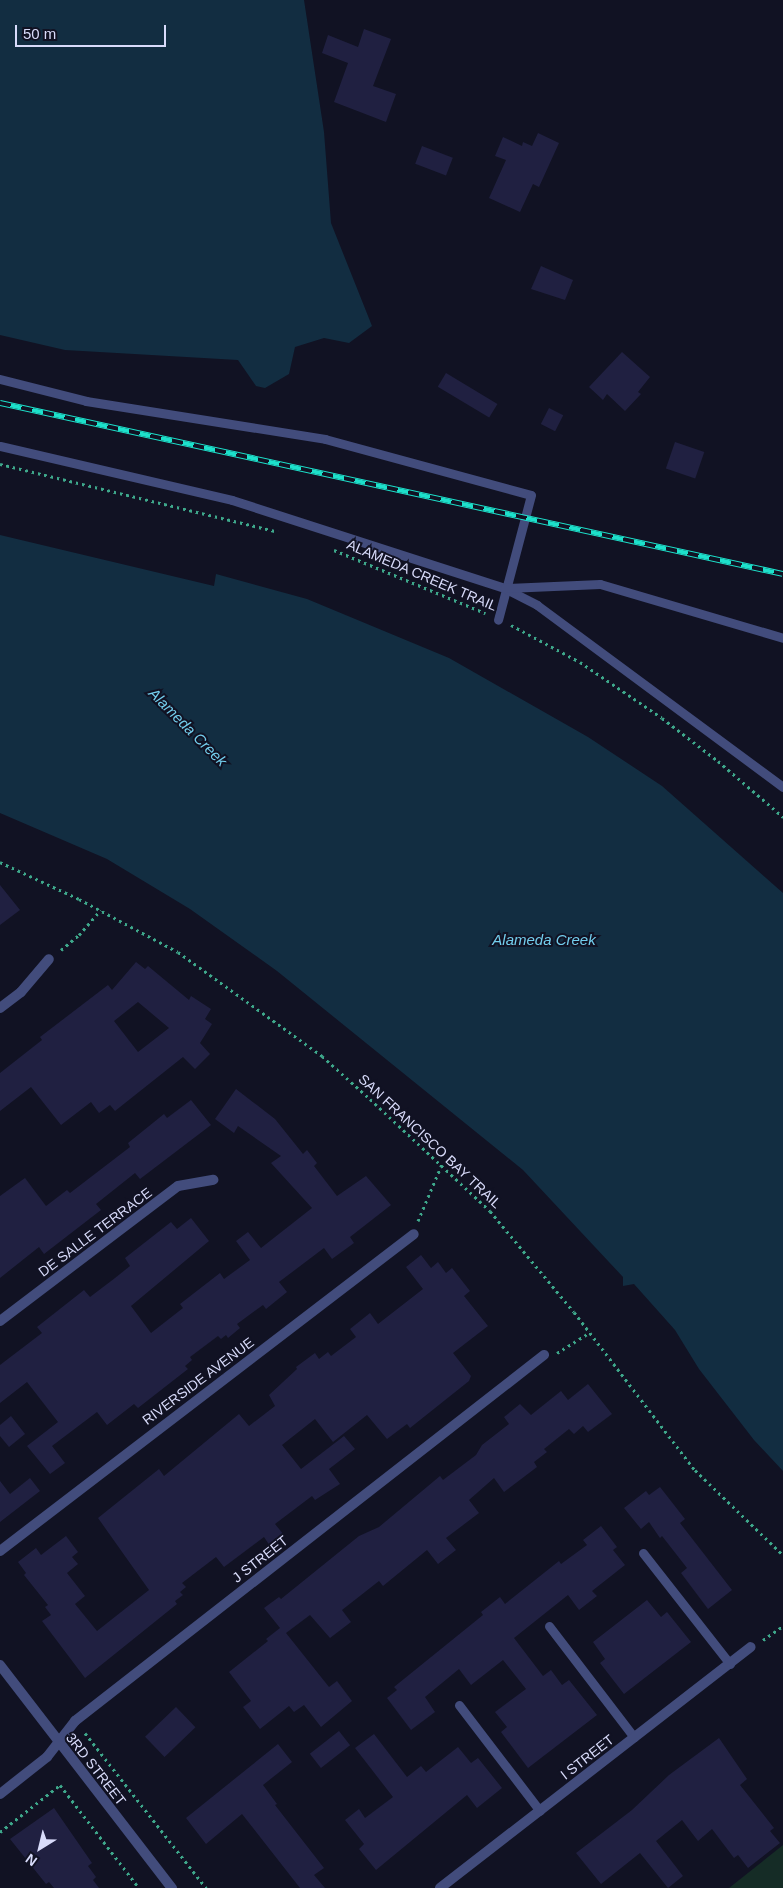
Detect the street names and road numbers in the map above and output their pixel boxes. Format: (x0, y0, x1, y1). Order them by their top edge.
street label: ALAMEDA CREEK TRAIL (344, 536, 500, 614)
street label: SAN FRANCISCO BAY TRAIL (355, 1070, 505, 1212)
street label: DE SALLE TERRACE (35, 1184, 155, 1280)
street label: RIVERSIDE AVENUE (139, 1333, 257, 1429)
street label: J STREET (229, 1532, 291, 1586)
street label: 3RD STREET (63, 1730, 129, 1808)
street label: I STREET (557, 1731, 617, 1783)

